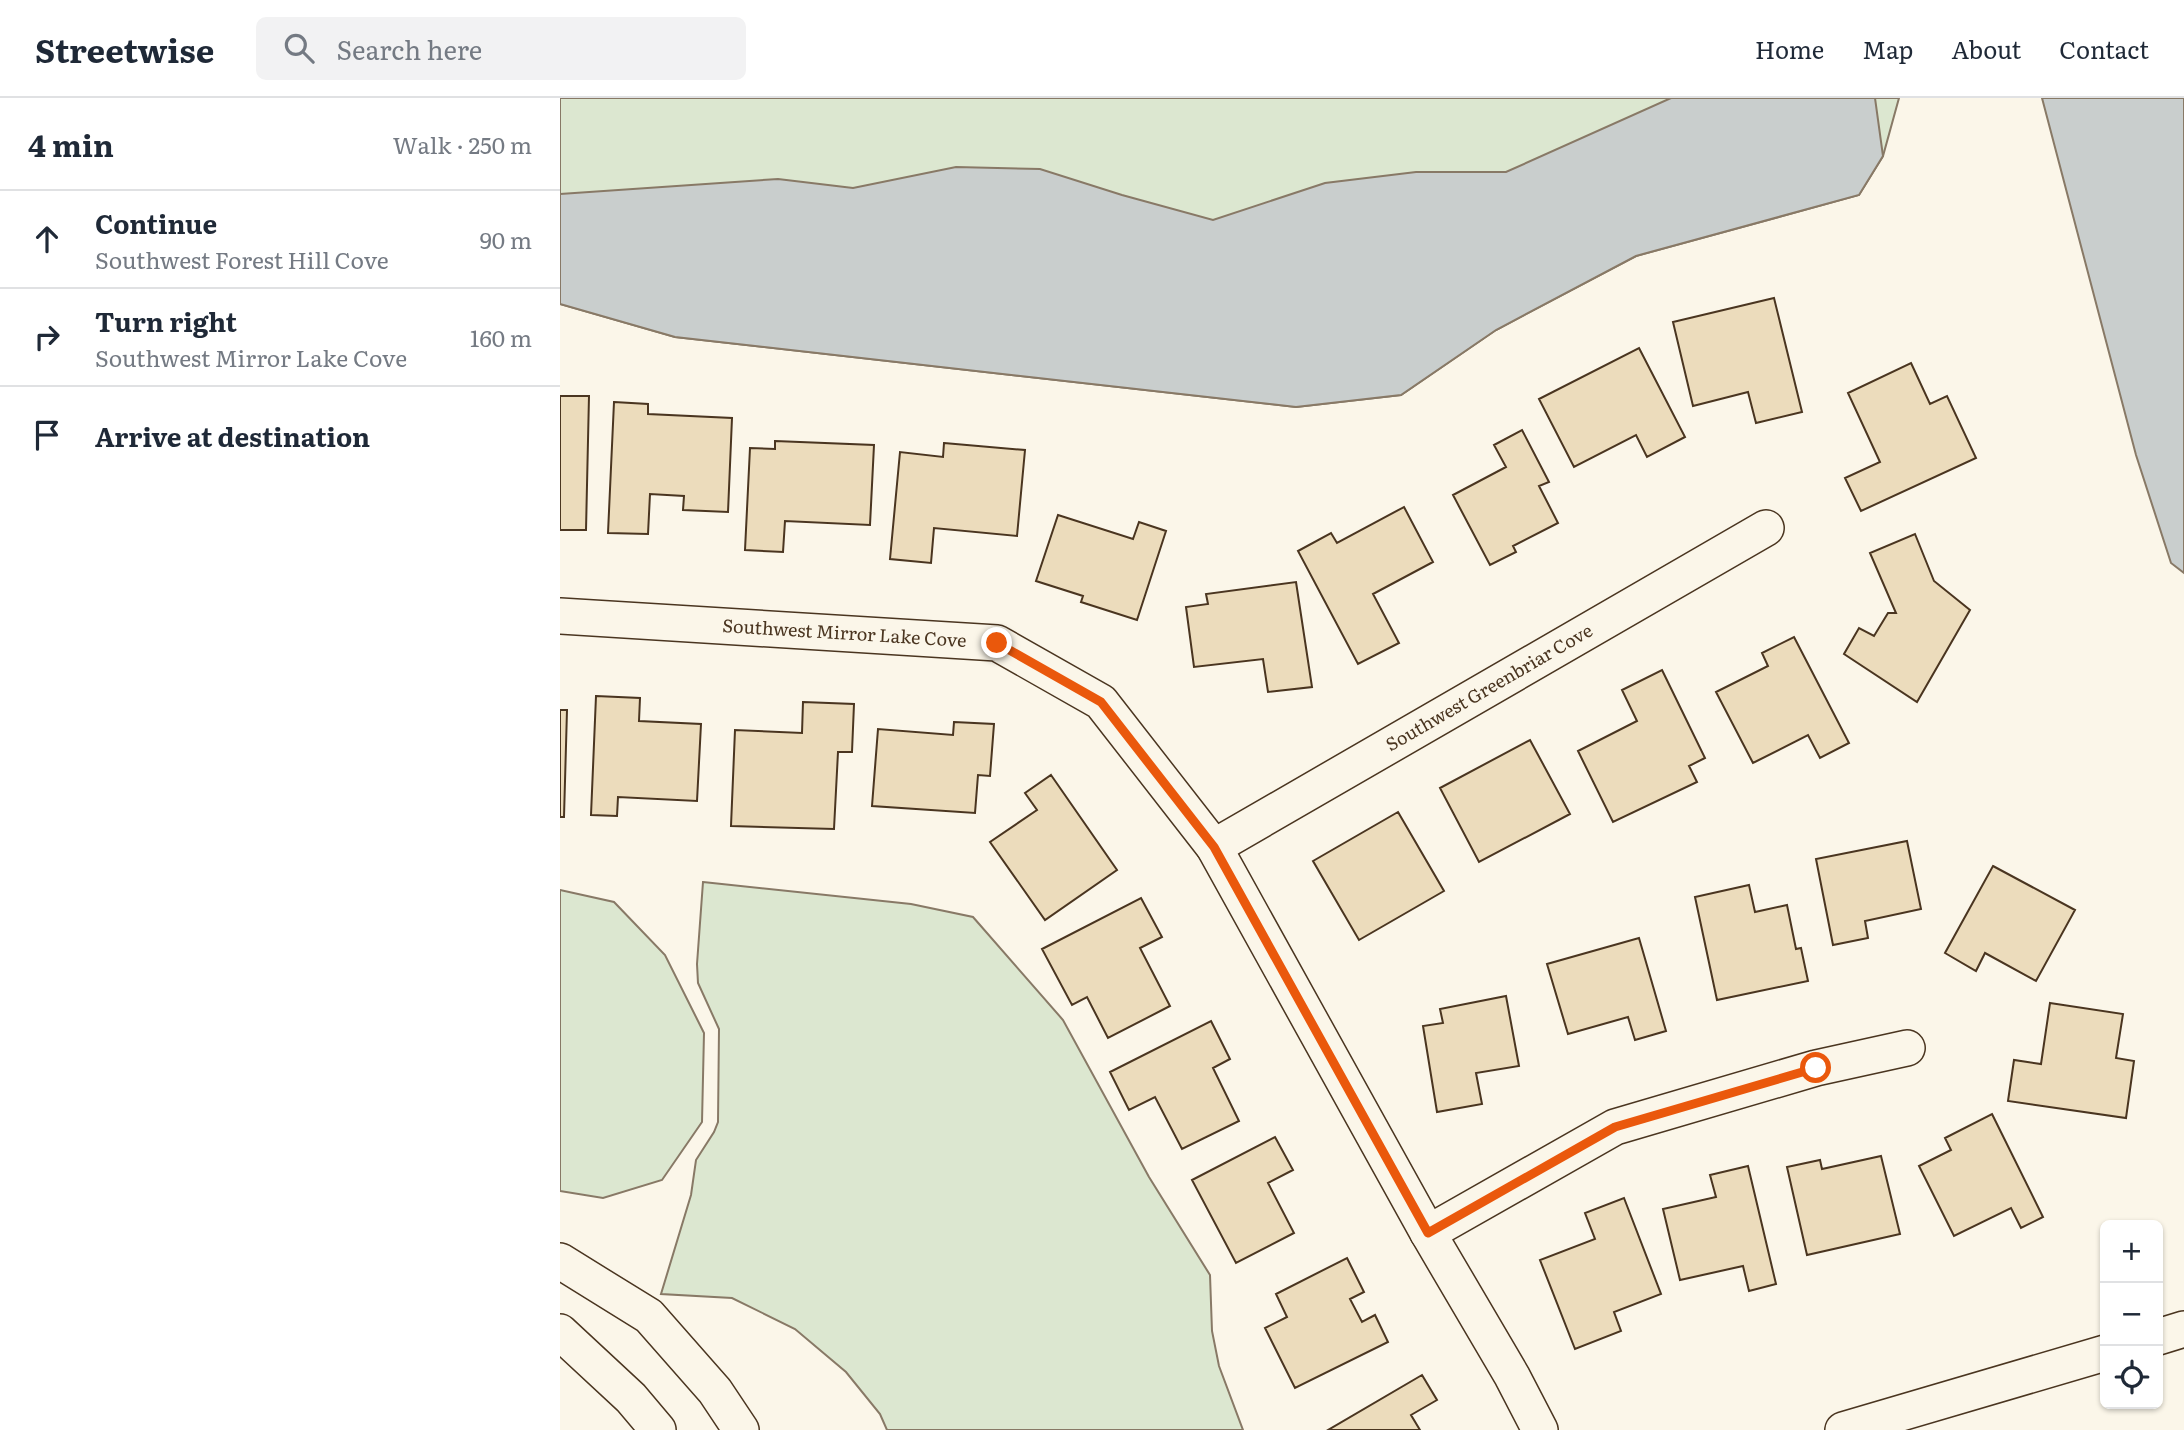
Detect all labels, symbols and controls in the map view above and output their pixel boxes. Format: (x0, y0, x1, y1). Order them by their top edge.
search box (256, 17, 746, 80)
text: Streetwise (35, 24, 214, 73)
icon: search (280, 29, 318, 67)
text: Search here (336, 29, 482, 68)
text: Home (1755, 31, 1824, 66)
text: Map (1862, 31, 1913, 66)
text: About (1951, 31, 2021, 66)
text: Contact (2059, 31, 2149, 66)
text: 4 min (28, 122, 114, 166)
text: Walk · 250 m (393, 127, 532, 161)
text: Continue (95, 203, 217, 242)
icon: ahead (28, 220, 66, 258)
text: 90 m (480, 222, 532, 256)
text: Southwest Forest Hill Cove (95, 242, 389, 276)
text: Turn right (95, 301, 237, 340)
icon: right (28, 318, 66, 356)
text: 160 m (470, 320, 532, 354)
text: Southwest Mirror Lake Cove (95, 340, 407, 374)
icon: arrive (28, 416, 66, 454)
text: Arrive at destination (95, 416, 370, 455)
street label: Southwest Mirror Lake Cove (722, 611, 967, 653)
street label: Southwest Greenbriar Cove (1380, 616, 1597, 757)
route end (981, 627, 1012, 658)
route start (1800, 1052, 1831, 1083)
map controls (2100, 1220, 2163, 1409)
button: + (2100, 1220, 2163, 1283)
button: − (2100, 1283, 2163, 1346)
button: locate (2100, 1346, 2163, 1409)

